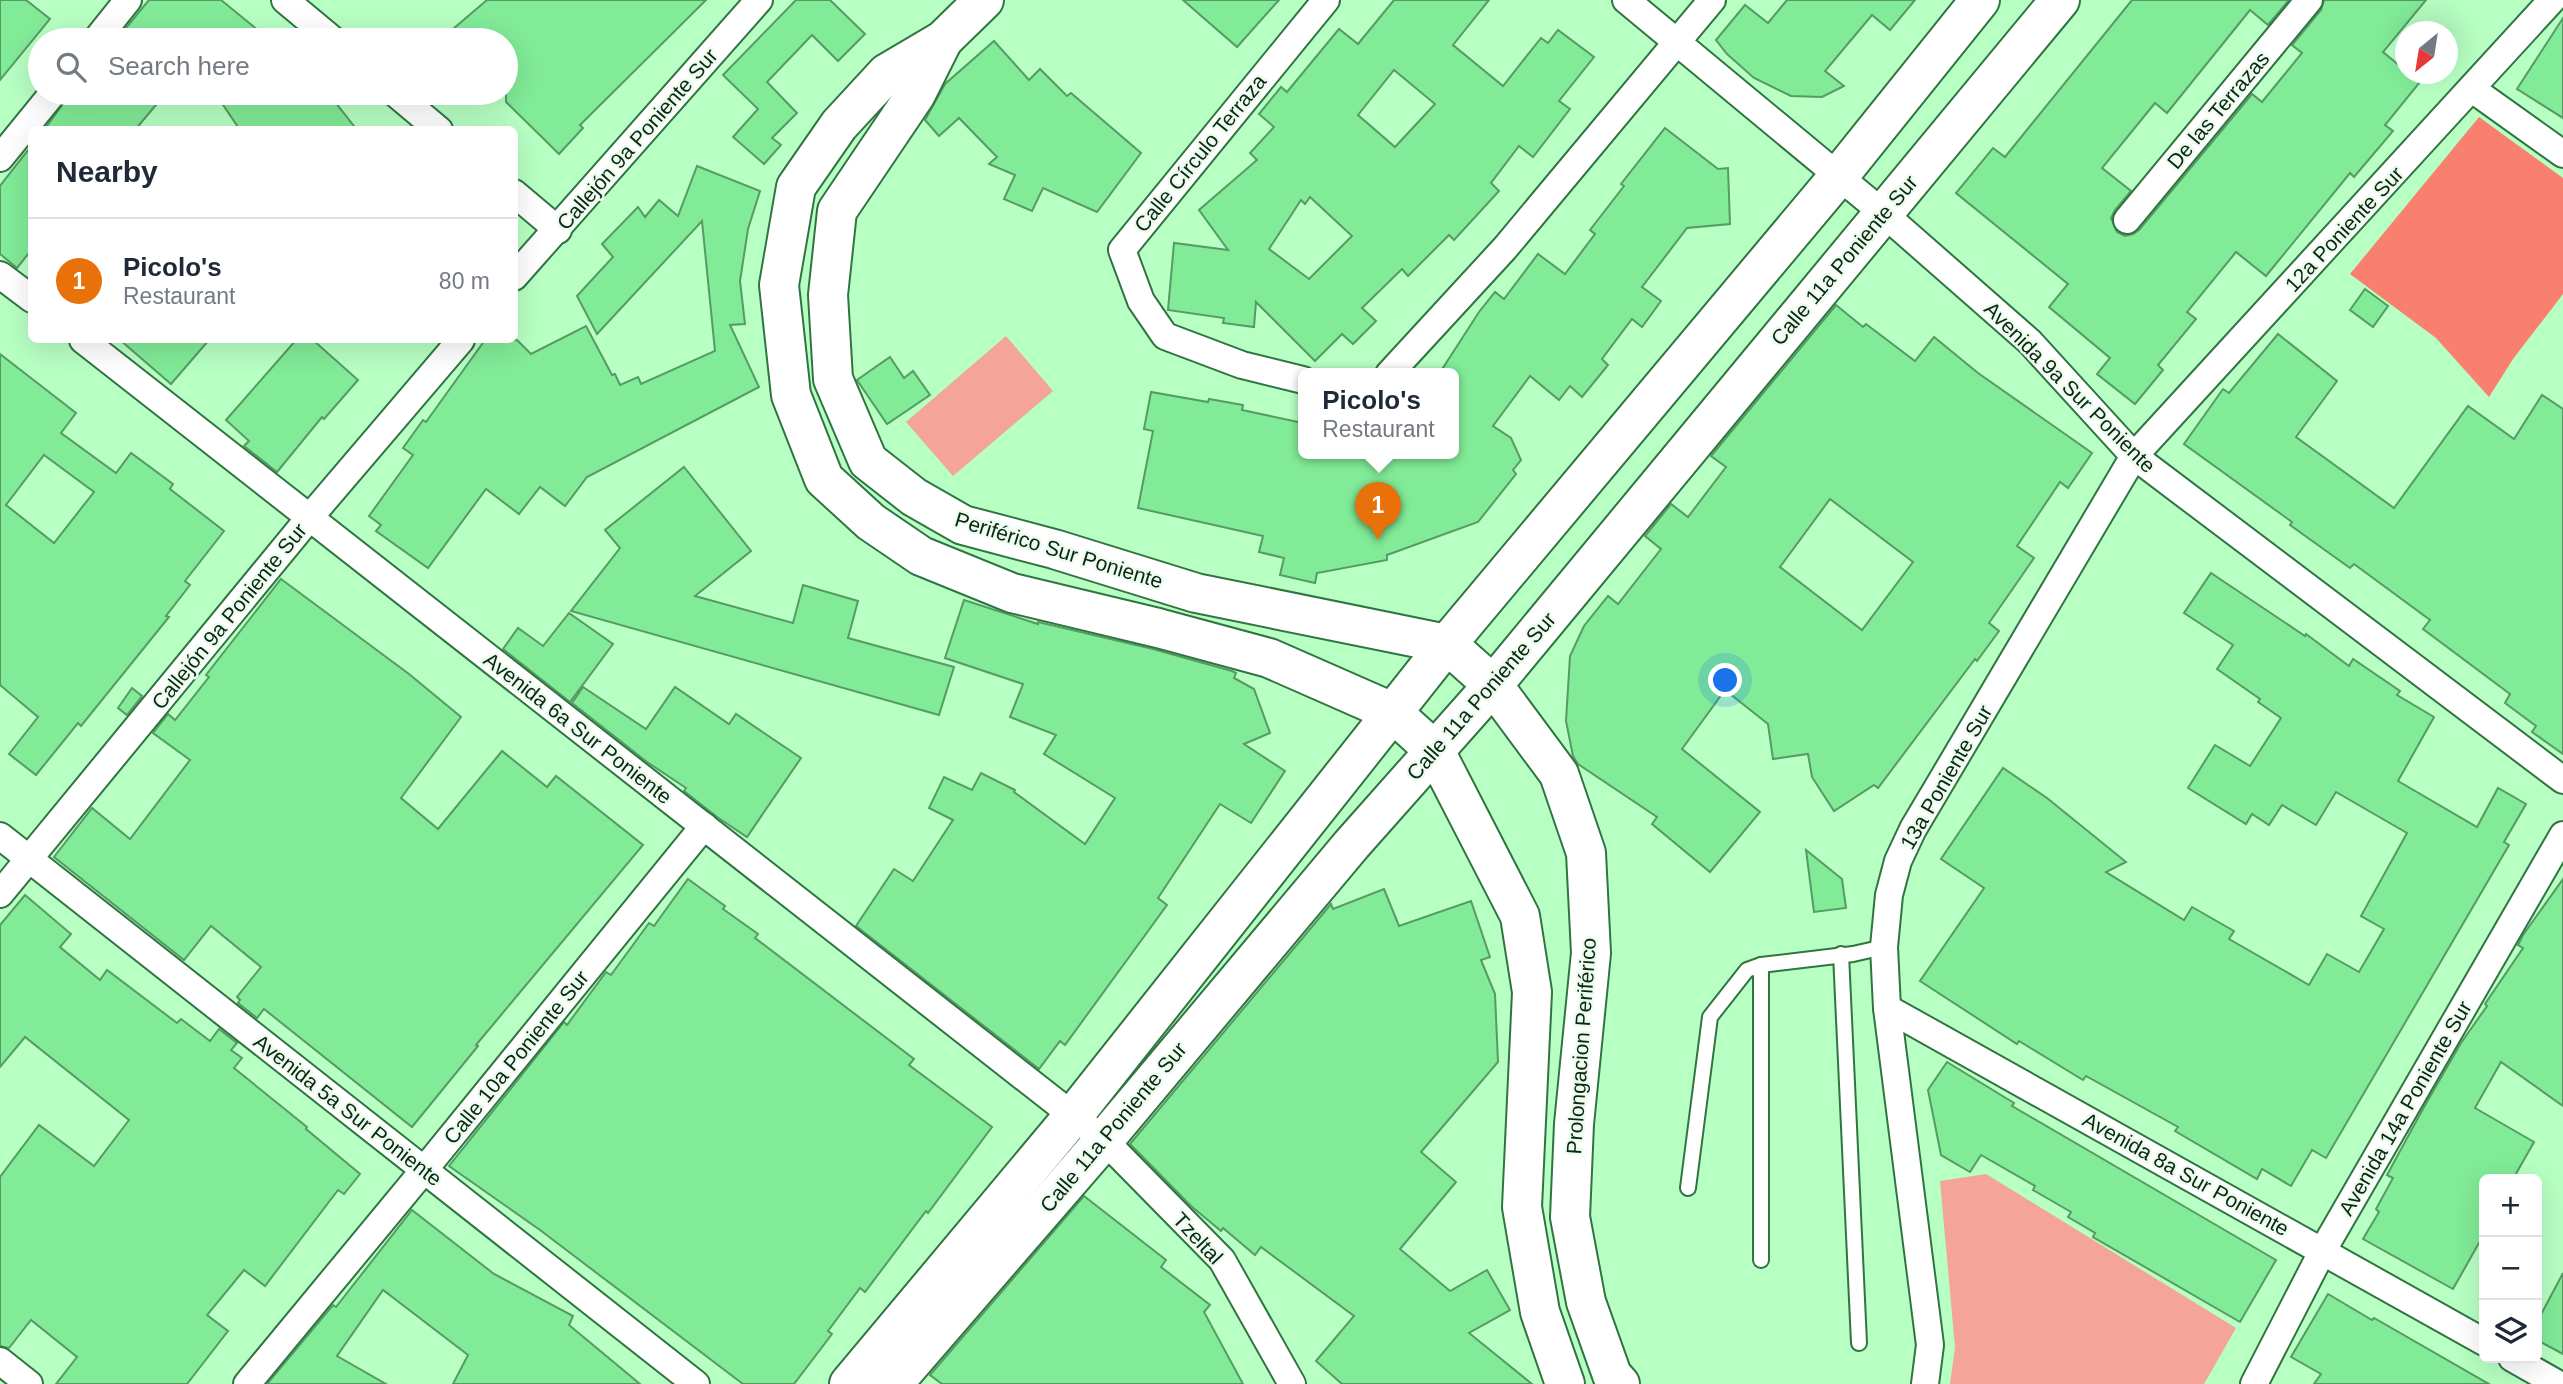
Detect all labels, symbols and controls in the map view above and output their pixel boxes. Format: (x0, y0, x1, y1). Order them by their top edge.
north arrow (2395, 21, 2458, 84)
search box (28, 28, 518, 105)
street label: Callejón 9a Poniente Sur (552, 44, 722, 234)
street label: De las Terrazas (2162, 47, 2274, 173)
icon: search (52, 48, 90, 86)
text: Search here (108, 51, 250, 81)
street label: Calle Círculo Terraza (1129, 69, 1271, 236)
text: Nearby (56, 155, 158, 188)
street label: 12a Poniente Sur (2280, 162, 2408, 296)
street label: Calle 11a Poniente Sur (1766, 170, 1922, 350)
text: Picolo's (123, 252, 222, 282)
text: 1 (73, 268, 85, 294)
text: 80 m (439, 268, 490, 294)
text: Restaurant (123, 283, 236, 309)
street label: Avenida 9a Sur Poniente (1980, 297, 2160, 477)
popup (1298, 368, 1459, 459)
text: Picolo's (1322, 385, 1421, 415)
text: Restaurant (1322, 416, 1435, 442)
pin: 1 (1355, 482, 1401, 540)
street label: Periférico Sur Poniente (952, 507, 1166, 593)
street label: Callejón 9a Poniente Sur (147, 518, 311, 714)
street label: Calle 11a Poniente Sur (1402, 608, 1560, 784)
street label: Avenida 6a Sur Poniente (480, 648, 676, 808)
your location (1708, 663, 1742, 697)
street label: 13a Poniente Sur (1895, 701, 1997, 853)
street label: Prolongacion Periférico (1562, 937, 1600, 1155)
street label: Calle 10a Poniente Sur (439, 966, 593, 1148)
street label: Avenida 14a Poniente Sur (2334, 997, 2476, 1219)
street label: Avenida 5a Sur Poniente (250, 1030, 446, 1190)
street label: Calle 11a Poniente Sur (1035, 1037, 1191, 1217)
street label: Avenida 8a Sur Poniente (2079, 1108, 2293, 1240)
map controls (2479, 1174, 2542, 1363)
button: + (2479, 1174, 2542, 1237)
street label: Tzeltal (1168, 1208, 1228, 1268)
button: − (2479, 1237, 2542, 1300)
button: layers (2479, 1300, 2542, 1363)

